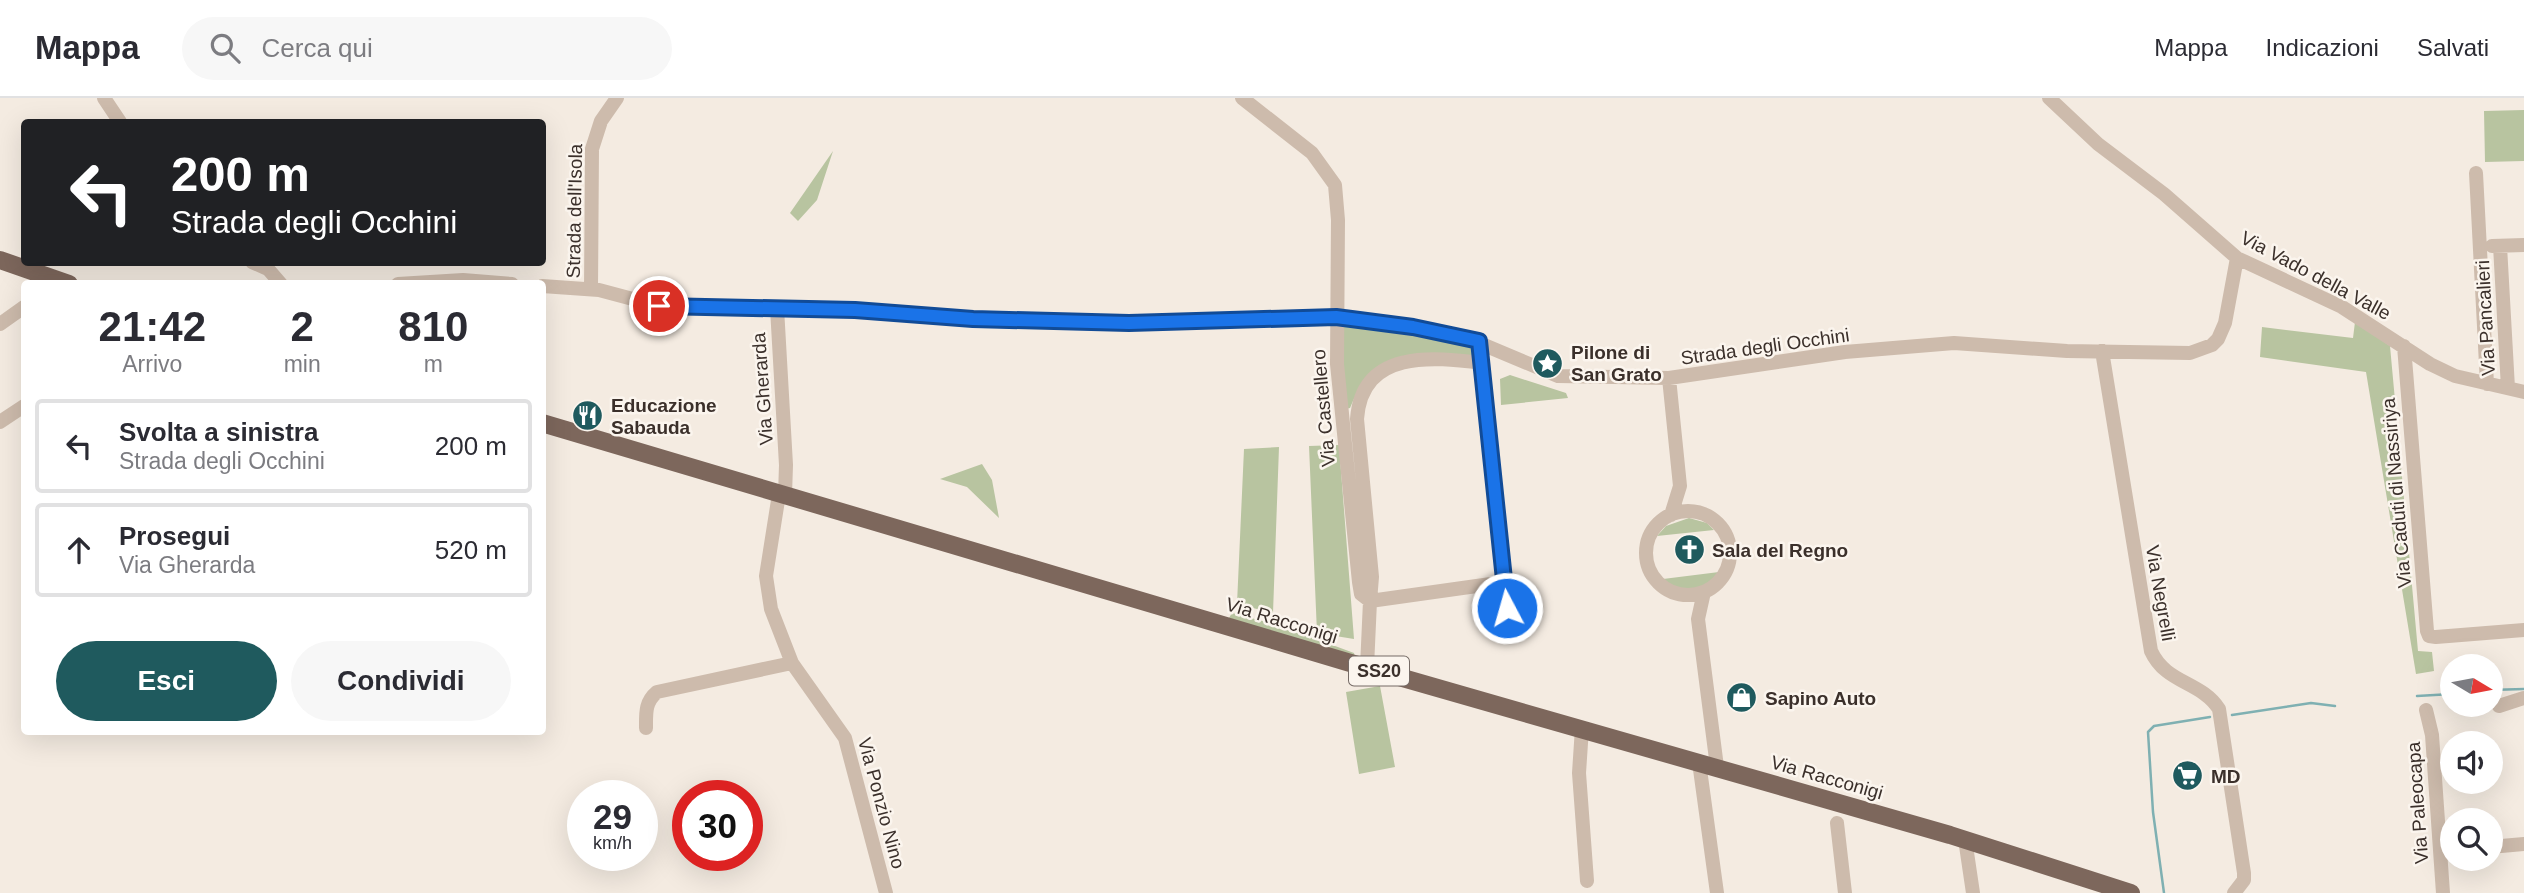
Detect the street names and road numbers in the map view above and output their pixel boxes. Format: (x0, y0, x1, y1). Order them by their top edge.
street label: Strada dell'Isola (563, 143, 586, 278)
street label: Via Vado della Valle (2237, 227, 2394, 324)
street label: Via Pancalieri (2472, 260, 2499, 376)
street label: Strada degli Occhini (1679, 324, 1851, 369)
street label: Via Gherarda (748, 332, 777, 446)
street label: Via Castellero (1308, 348, 1339, 468)
street label: Via Caduti di Nassiriya (2378, 397, 2415, 589)
street label: Via Negrelli (2142, 544, 2179, 643)
street label: Via Racconigi (1223, 594, 1340, 647)
road number: SS20 (1349, 656, 1409, 686)
street label: Via Ponzio Nino (854, 735, 909, 871)
street label: Via Paleocapa (2403, 741, 2432, 865)
street label: Via Racconigi (1768, 751, 1885, 804)

